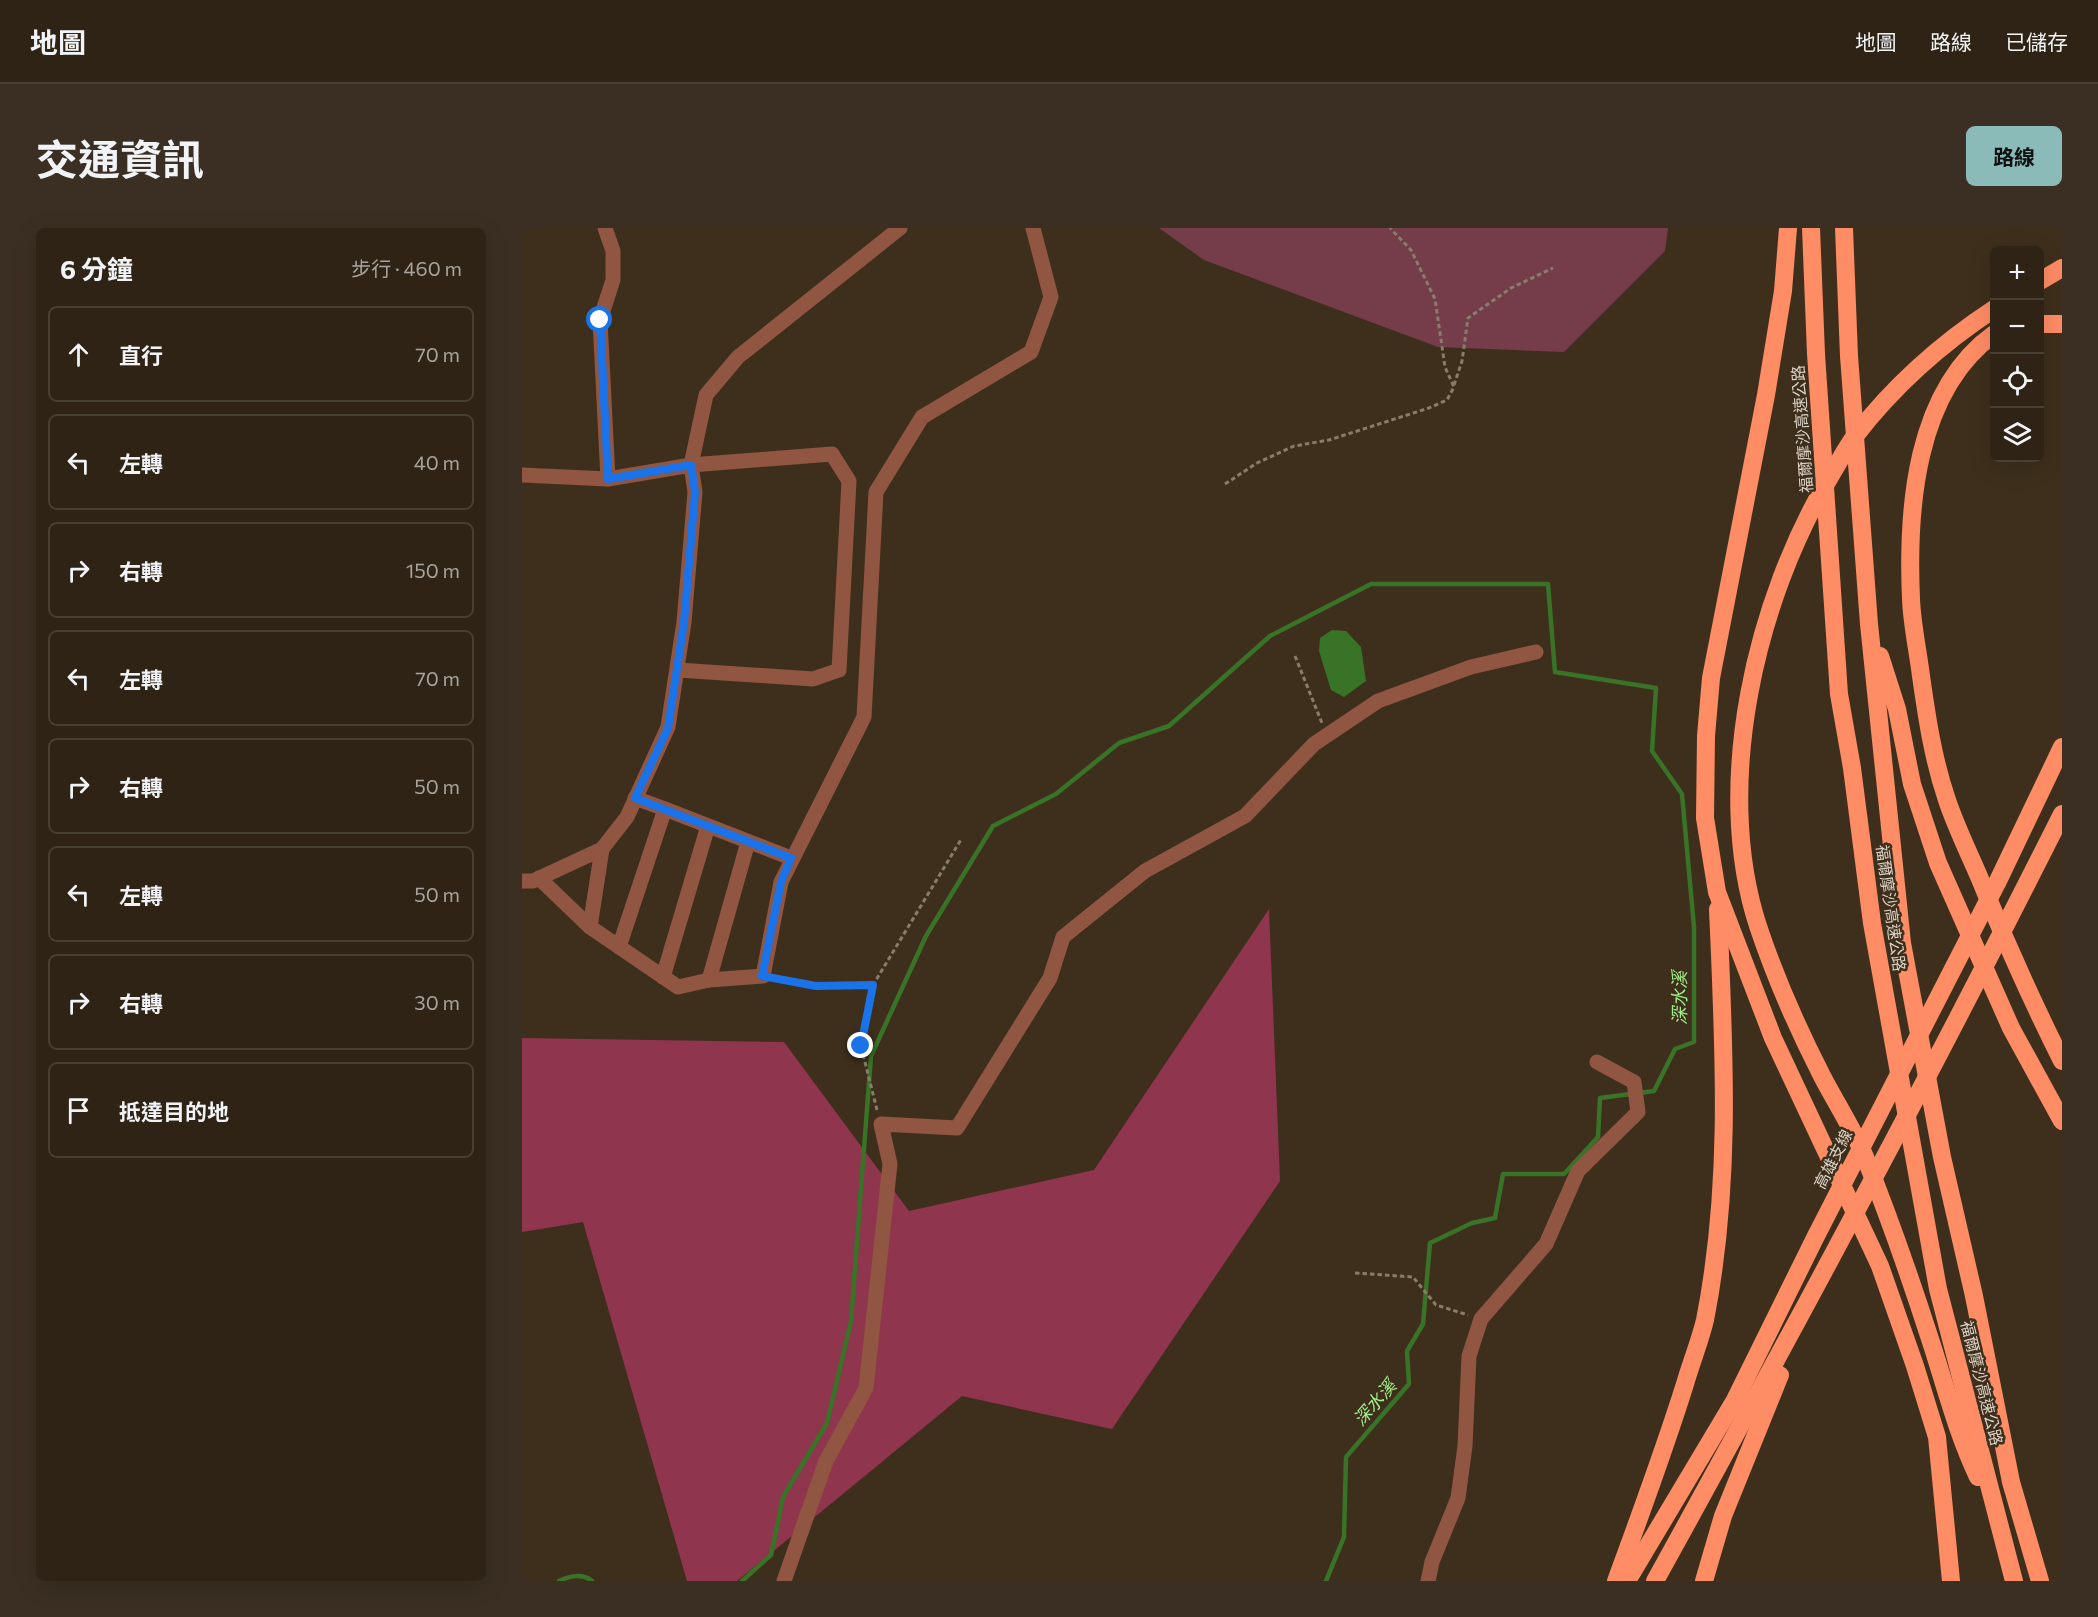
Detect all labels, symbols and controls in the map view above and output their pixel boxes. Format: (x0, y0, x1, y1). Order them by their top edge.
text: 地圖 (30, 25, 86, 59)
text: 地圖 (1855, 29, 1897, 54)
text: 路線 (1930, 29, 1972, 54)
text: 已儲存 (2005, 29, 2068, 54)
button: 路線 (1966, 126, 2062, 186)
text: 交通資訊 (36, 132, 204, 184)
map controls (1990, 246, 2044, 462)
button: + (1990, 246, 2044, 300)
text: 6 分鐘 (60, 253, 133, 284)
text: 步行 · 460 m (351, 256, 462, 280)
button: − (1990, 300, 2044, 354)
route start (586, 306, 612, 332)
icon: ahead (62, 338, 95, 371)
text: 直行 (119, 342, 163, 369)
text: 70 m (415, 342, 460, 366)
button: locate (1990, 354, 2044, 408)
street label: 福爾摩沙高速公路 (1788, 365, 1815, 494)
button: layers (1990, 408, 2044, 462)
icon: left (62, 446, 95, 479)
text: 左轉 (119, 450, 163, 477)
text: 40 m (414, 450, 460, 474)
icon: right (62, 554, 95, 587)
text: 右轉 (119, 558, 163, 585)
text: 150 m (406, 558, 460, 582)
icon: left (62, 662, 95, 695)
text: 左轉 (119, 666, 163, 693)
text: 70 m (415, 666, 460, 690)
icon: right (62, 770, 95, 803)
text: 右轉 (119, 774, 163, 801)
text: 50 m (414, 774, 460, 798)
street label: 福爾摩沙高速公路 (1873, 843, 1910, 973)
icon: left (62, 878, 95, 911)
text: 左轉 (119, 882, 163, 909)
text: 50 m (414, 882, 460, 906)
water label: 深水溪 (1668, 968, 1690, 1025)
icon: right (62, 986, 95, 1019)
text: 右轉 (119, 990, 163, 1017)
text: 30 m (414, 990, 460, 1014)
route end (847, 1032, 873, 1058)
icon: arrive (62, 1094, 95, 1127)
text: 抵達目的地 (119, 1098, 229, 1125)
street label: 高雄支線 (1810, 1126, 1856, 1192)
street label: 福爾摩沙高速公路 (1958, 1318, 2007, 1447)
water label: 深水溪 (1348, 1372, 1402, 1430)

